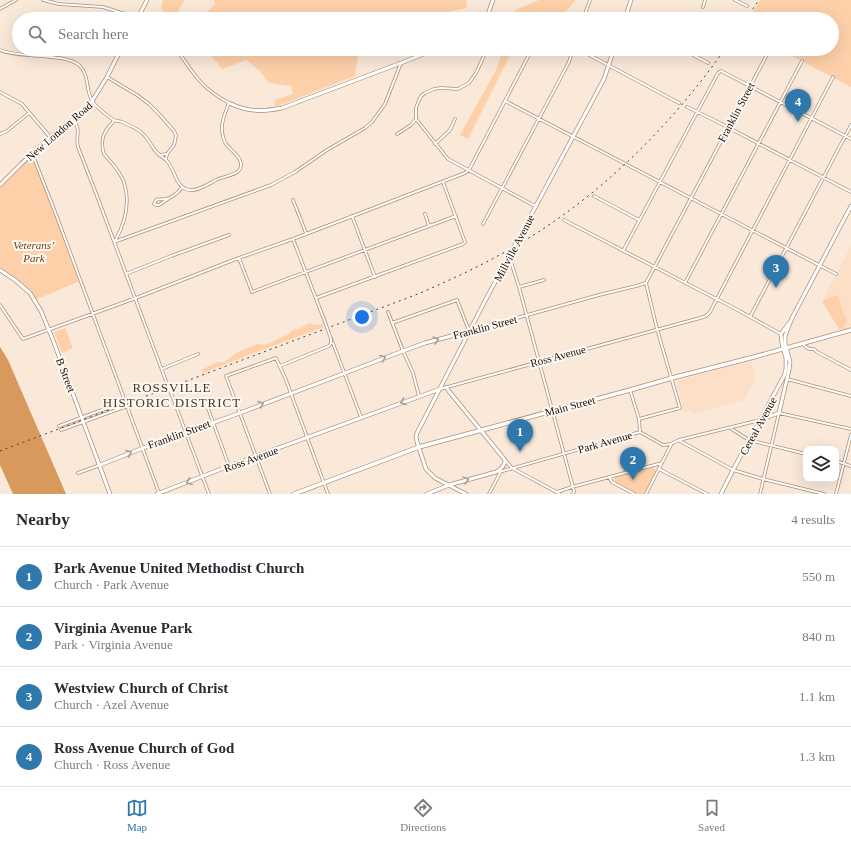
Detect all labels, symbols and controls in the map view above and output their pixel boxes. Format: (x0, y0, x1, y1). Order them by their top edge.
search box (12, 12, 839, 56)
icon: search (26, 23, 48, 45)
text: Search here (58, 26, 128, 42)
street label: Franklin Street (715, 80, 757, 144)
pin: 4 (785, 89, 811, 122)
street label: New London Road (23, 99, 95, 163)
street label: Millville Avenue (491, 212, 537, 284)
park label: Veterans’ Park (13, 239, 55, 264)
pin: 3 (763, 255, 789, 288)
your location (352, 307, 372, 327)
street label: Franklin Street (452, 313, 518, 341)
one-way arrow (432, 336, 439, 345)
street label: Ross Avenue (529, 343, 587, 369)
one-way arrow (379, 355, 386, 363)
street label: B Street (54, 356, 78, 394)
district label: ROSSVILLE HISTORIC DISTRICT (103, 380, 241, 410)
street label: Main Street (544, 394, 596, 418)
street label: Cereal Avenue (737, 395, 779, 457)
one-way arrow (400, 397, 407, 406)
one-way arrow (258, 401, 265, 409)
street label: Franklin Street (146, 417, 212, 451)
pin: 1 (507, 419, 533, 452)
street label: Park Avenue (577, 429, 634, 455)
street label: Ross Avenue (222, 444, 280, 474)
map controls (803, 446, 839, 482)
button: layers (803, 446, 839, 482)
pin: 2 (620, 447, 646, 480)
one-way arrow (126, 450, 133, 458)
one-way arrow (462, 476, 469, 485)
one-way arrow (186, 477, 193, 485)
text: Nearby (16, 510, 70, 529)
text: 4 results (791, 512, 835, 527)
text: Park Avenue United Methodist Church (54, 560, 304, 576)
text: 1 (26, 569, 32, 584)
text: 550 m (802, 569, 835, 584)
text: Church · Park Avenue (54, 577, 169, 592)
text: Virginia Avenue Park (54, 620, 192, 636)
text: 2 (26, 629, 32, 644)
text: 840 m (802, 629, 835, 644)
text: Park · Virginia Avenue (54, 637, 173, 652)
text: Westview Church of Christ (54, 680, 228, 696)
text: 3 (26, 689, 32, 704)
text: 1.1 km (799, 689, 835, 704)
text: Church · Azel Avenue (54, 697, 169, 712)
text: Ross Avenue Church of God (54, 740, 234, 756)
text: 4 (26, 749, 32, 764)
text: 1.3 km (799, 749, 835, 764)
text: Church · Ross Avenue (54, 757, 170, 772)
tab: Map (126, 797, 148, 833)
tab: Directions (400, 797, 446, 833)
tab: Saved (698, 797, 725, 833)

